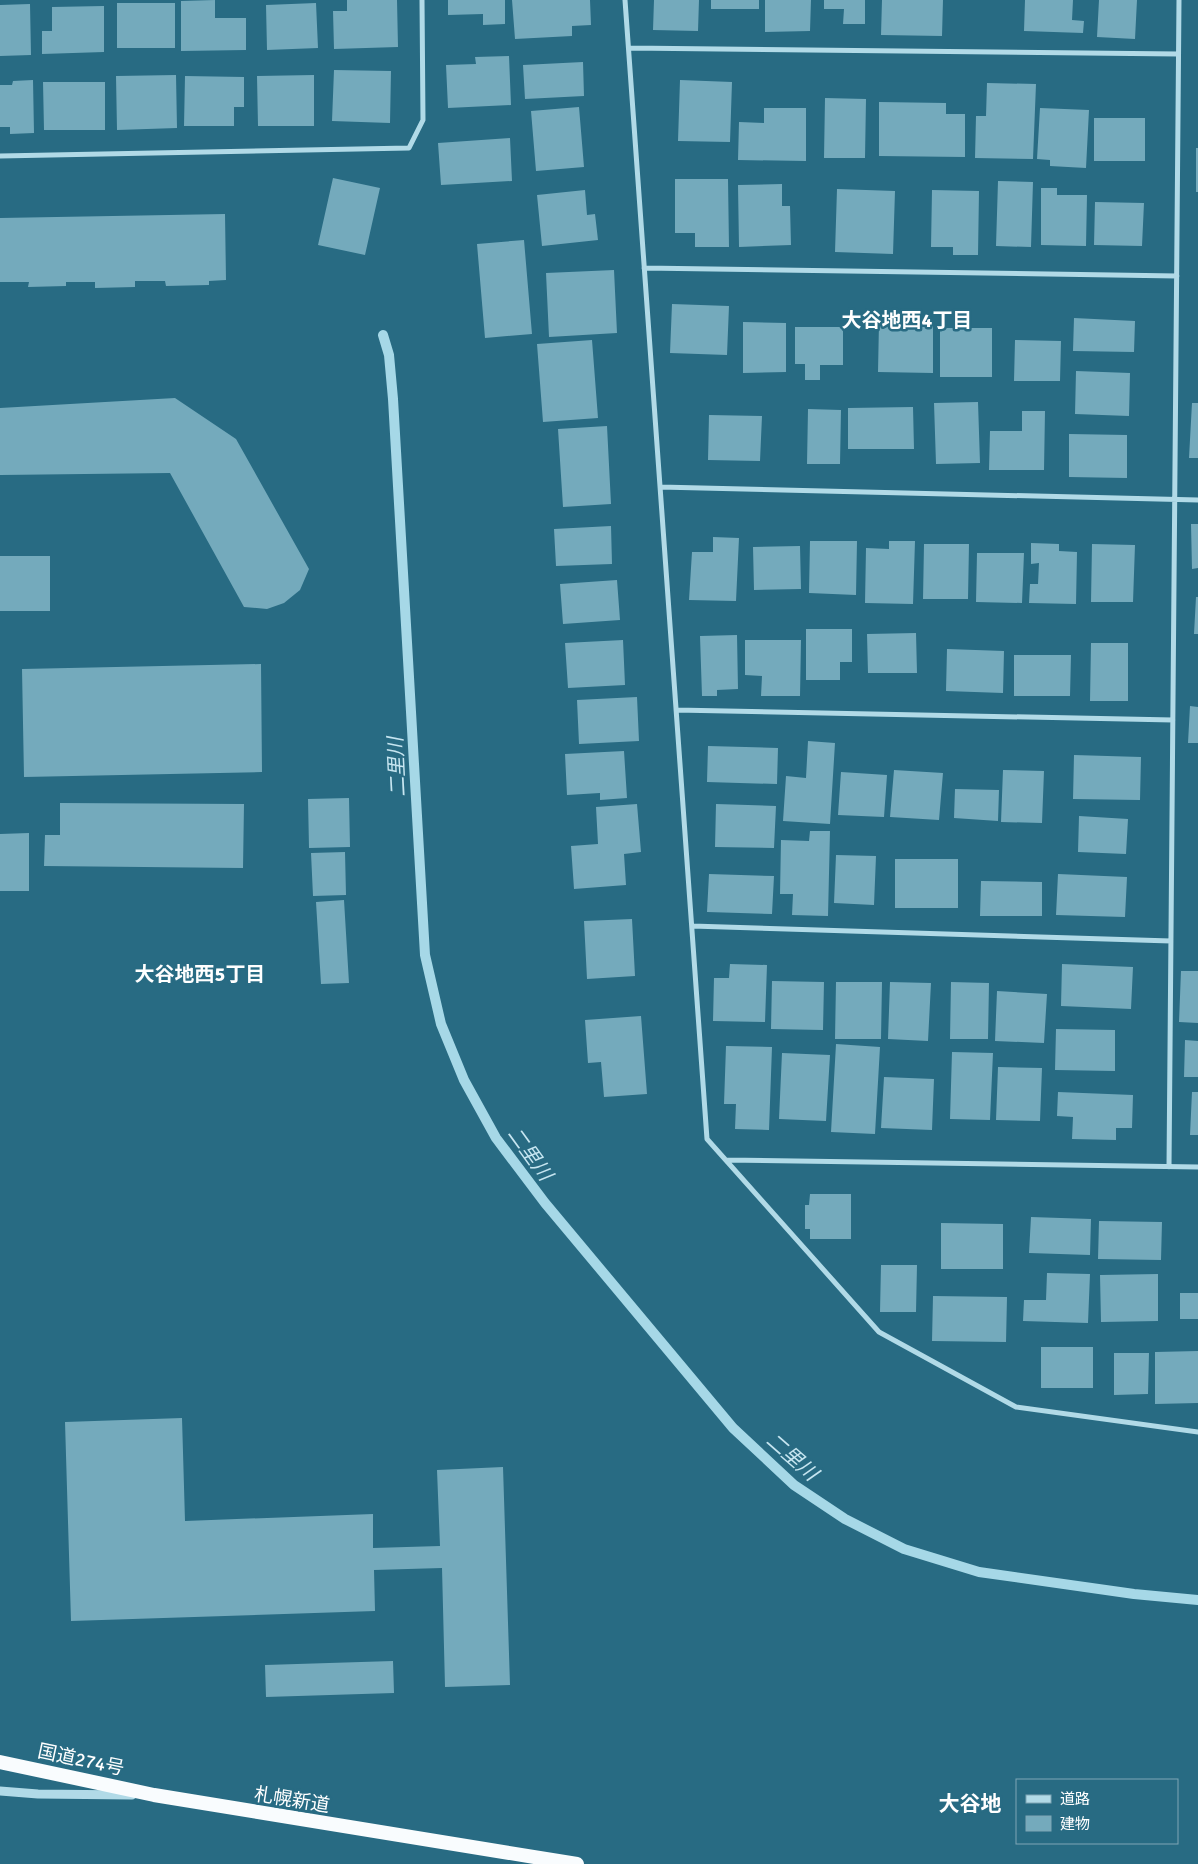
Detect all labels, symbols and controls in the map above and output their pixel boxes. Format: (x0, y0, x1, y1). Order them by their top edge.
district label: 大谷地西4丁目 (842, 308, 972, 333)
water label: 二里川 (383, 734, 411, 798)
district label: 大谷地西5丁目 (135, 962, 265, 987)
water label: 二里川 (502, 1122, 559, 1187)
water label: 二里川 (761, 1428, 824, 1487)
street label: 国道274号 (36, 1739, 126, 1781)
legend (1016, 1779, 1178, 1844)
street label: 札幌新道 (253, 1782, 331, 1818)
text: 道路 (1060, 1790, 1090, 1808)
district label: 大谷地 (939, 1791, 1002, 1817)
text: 建物 (1060, 1815, 1090, 1833)

